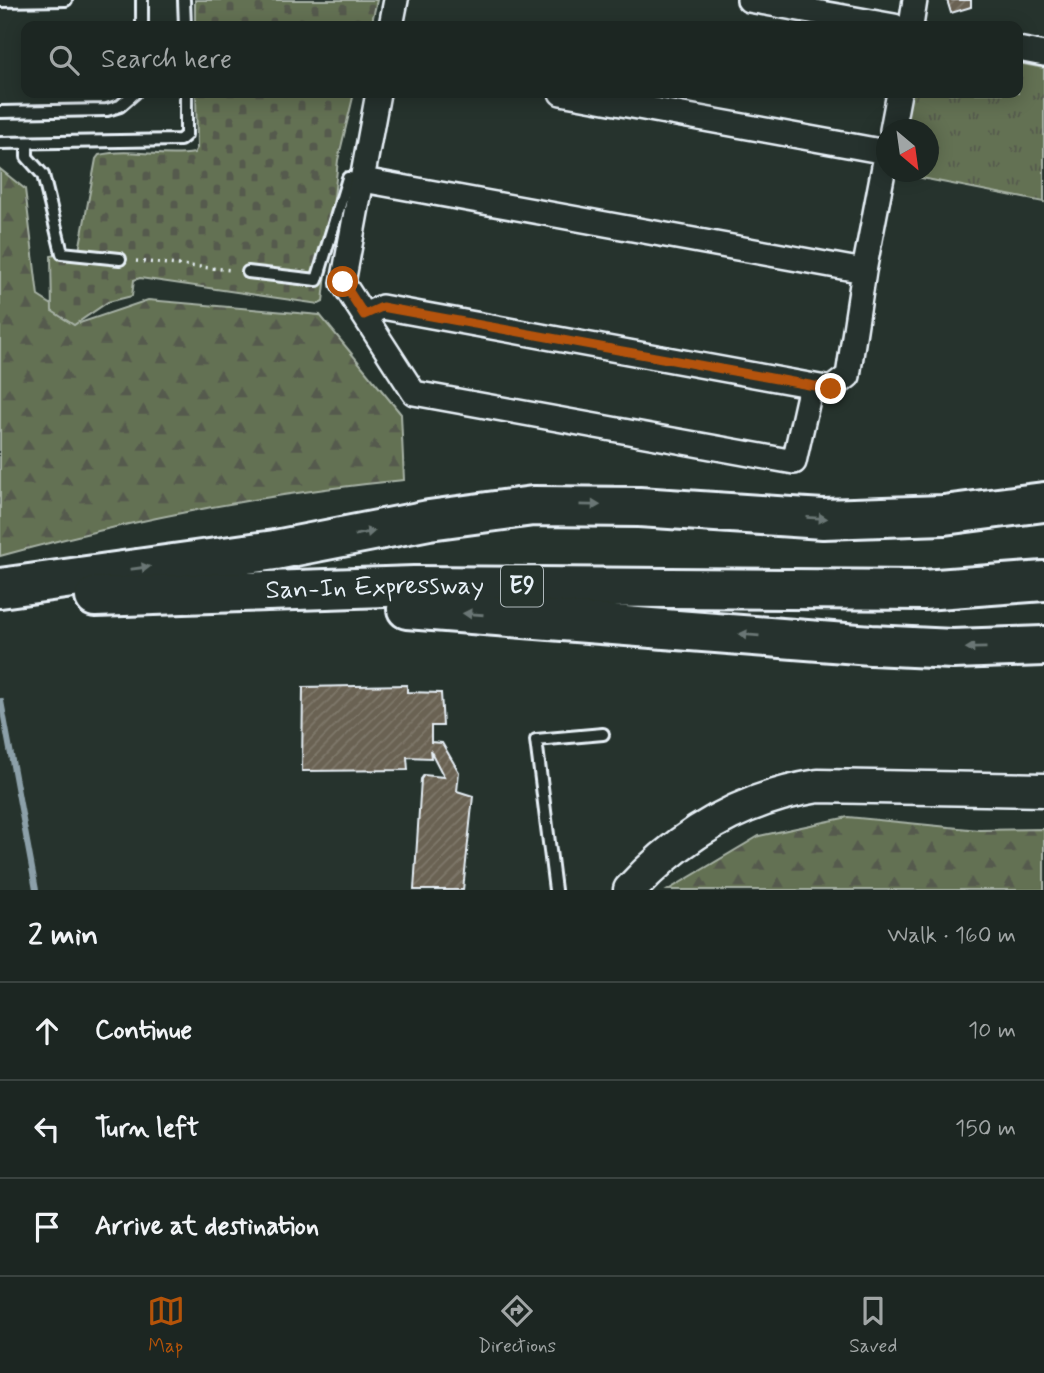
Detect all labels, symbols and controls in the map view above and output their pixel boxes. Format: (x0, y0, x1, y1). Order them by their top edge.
search box (21, 21, 1023, 98)
icon: search (45, 41, 83, 79)
text: Search here (101, 43, 232, 77)
north arrow (876, 119, 939, 182)
route start (327, 266, 358, 297)
route end (815, 373, 846, 404)
one-way arrow (579, 500, 601, 511)
one-way arrow (807, 513, 829, 524)
one-way arrow (354, 527, 376, 538)
one-way arrow (129, 562, 151, 573)
road number: E9 (501, 566, 543, 606)
street label: San-In Expressway (265, 569, 484, 608)
one-way arrow (462, 608, 484, 619)
one-way arrow (738, 629, 760, 640)
one-way arrow (965, 642, 987, 654)
text: 2 min (28, 916, 98, 955)
text: Walk · 160 m (887, 921, 1016, 951)
icon: ahead (28, 1012, 66, 1050)
text: Continue (95, 1014, 192, 1048)
text: 10 m (968, 1016, 1016, 1046)
icon: left (28, 1110, 66, 1148)
text: Turn left (95, 1112, 199, 1146)
text: 150 m (955, 1114, 1016, 1144)
icon: arrive (28, 1208, 66, 1246)
text: Arrive at destination (95, 1210, 319, 1244)
tab: Map (147, 1292, 185, 1359)
tab: Directions (478, 1292, 556, 1359)
tab: Saved (849, 1292, 897, 1359)

